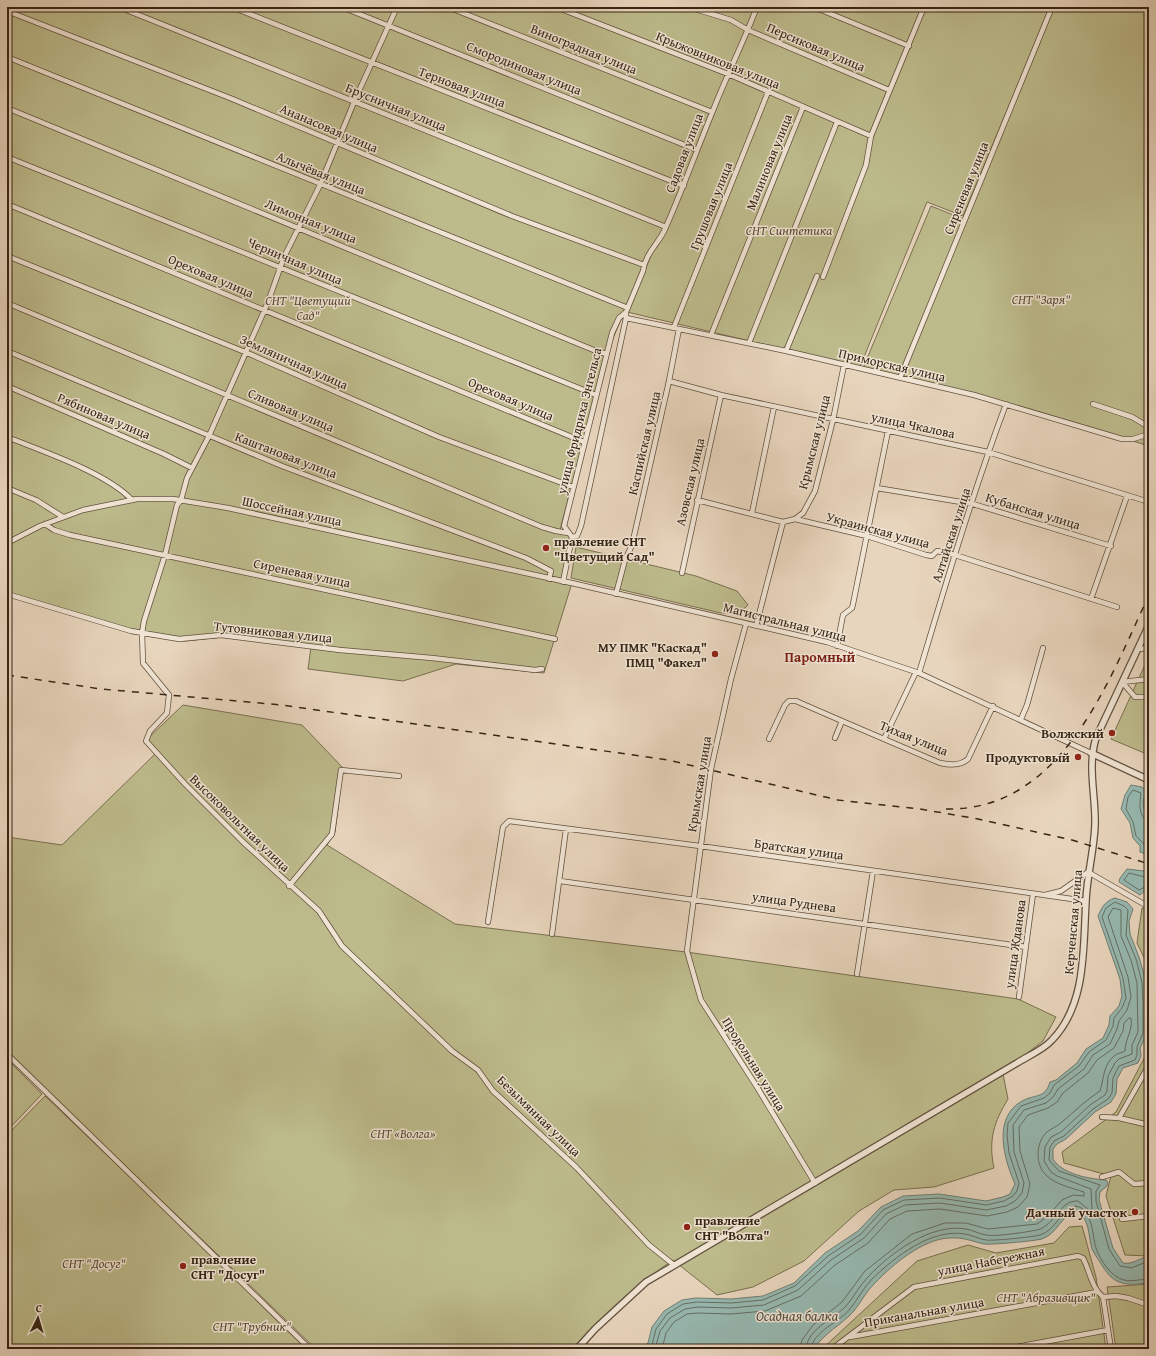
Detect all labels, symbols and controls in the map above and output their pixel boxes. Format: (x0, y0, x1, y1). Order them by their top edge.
street label: Персиковая улица (764, 18, 869, 77)
street label: Виноградная улица (528, 19, 641, 79)
street label: Крыжовниковая улица (653, 26, 784, 94)
street label: Смородиновая улица (464, 36, 585, 100)
street label: Терновая улица (416, 62, 509, 113)
street label: Брусничная улица (343, 78, 450, 136)
street label: Ананасовая улица (277, 99, 382, 158)
street label: Садовая улица (660, 110, 708, 196)
street label: Малиновая улица (741, 110, 797, 213)
street label: Сиреневая улица (939, 138, 994, 237)
street label: Алычёвая улица (274, 147, 369, 200)
street label: Грушовая улица (685, 158, 738, 253)
street label: Лимонная улица (262, 194, 361, 248)
park label: СНТ Синтетика (746, 221, 832, 240)
street label: Черничная улица (245, 232, 346, 290)
street label: Ореховая улица (165, 249, 257, 303)
park label: СНТ "Заря" (1012, 290, 1070, 309)
park label: СНТ "Цветущий Сад" (265, 291, 351, 325)
street label: Земляничная улица (237, 330, 352, 395)
street label: Приморская улица (837, 343, 948, 387)
street label: улица Фридриха Энгельса (551, 345, 607, 497)
street label: Ореховая улица (465, 372, 557, 426)
street label: Сливовая улица (245, 383, 338, 437)
street label: Рябиновая улица (55, 388, 154, 444)
street label: Каспийская улица (623, 388, 665, 497)
street label: Крымская улица (793, 392, 835, 491)
street label: улица Чкалова (868, 407, 957, 443)
street label: Каштановая улица (232, 427, 340, 483)
street label: Азовская улица (671, 435, 710, 528)
street label: Алтайская улица (927, 484, 976, 585)
street label: Кубанская улица (983, 488, 1084, 535)
street label: Шоссейная улица (241, 491, 344, 531)
street label: Украинская улица (824, 507, 933, 553)
place label: правление СНТ "Цветущий Сад" (554, 532, 655, 566)
marker: правление СНТ "Цветущий Сад" (541, 543, 551, 553)
street label: Сиреневая улица (252, 553, 353, 593)
street label: Магистральная улица (721, 597, 849, 647)
street label: Тутовниковая улица (213, 616, 334, 648)
place label: МУ ПМК "Каскад" ПМЦ "Факел" (598, 638, 707, 672)
district label: Паромный (785, 647, 856, 667)
marker: МУ ПМК "Каскад" ПМЦ "Факел" (710, 649, 720, 659)
street label: Тихая улица (877, 716, 952, 761)
place label: Волжский (1041, 724, 1104, 743)
marker: Волжский (1107, 728, 1117, 738)
street label: Крымская улица (682, 734, 716, 833)
place label: Продуктовый (986, 748, 1070, 767)
marker: Продуктовый (1073, 752, 1083, 762)
street label: Высоковольтная улица (186, 770, 295, 877)
street label: Братская улица (753, 833, 846, 865)
street label: Керченская улица (1059, 868, 1087, 975)
street label: улица Руднева (750, 887, 838, 917)
street label: улица Жданова (999, 898, 1031, 991)
street label: Продольная улица (718, 1013, 791, 1115)
street label: Безымянная улица (493, 1071, 586, 1162)
park label: СНТ «Волга» (371, 1124, 436, 1143)
place label: Дачный участок (1025, 1203, 1128, 1222)
marker: Дачный участок (1130, 1207, 1140, 1217)
place label: правление СНТ "Волга" (695, 1211, 770, 1245)
marker: правление СНТ "Волга" (682, 1222, 692, 1232)
street label: улица Набережная (935, 1241, 1046, 1281)
place label: правление СНТ "Досуг" (191, 1250, 265, 1284)
park label: СНТ "Досуг" (62, 1254, 126, 1273)
marker: правление СНТ "Досуг" (178, 1261, 188, 1271)
park label: СНТ "Абразивщик" (997, 1288, 1095, 1307)
street label: Приканальная улица (863, 1292, 986, 1332)
north arrow (18, 1298, 58, 1338)
text: С (35, 1300, 43, 1316)
water label: Осадная балка (756, 1306, 839, 1326)
park label: СНТ "Трубник" (213, 1317, 291, 1336)

